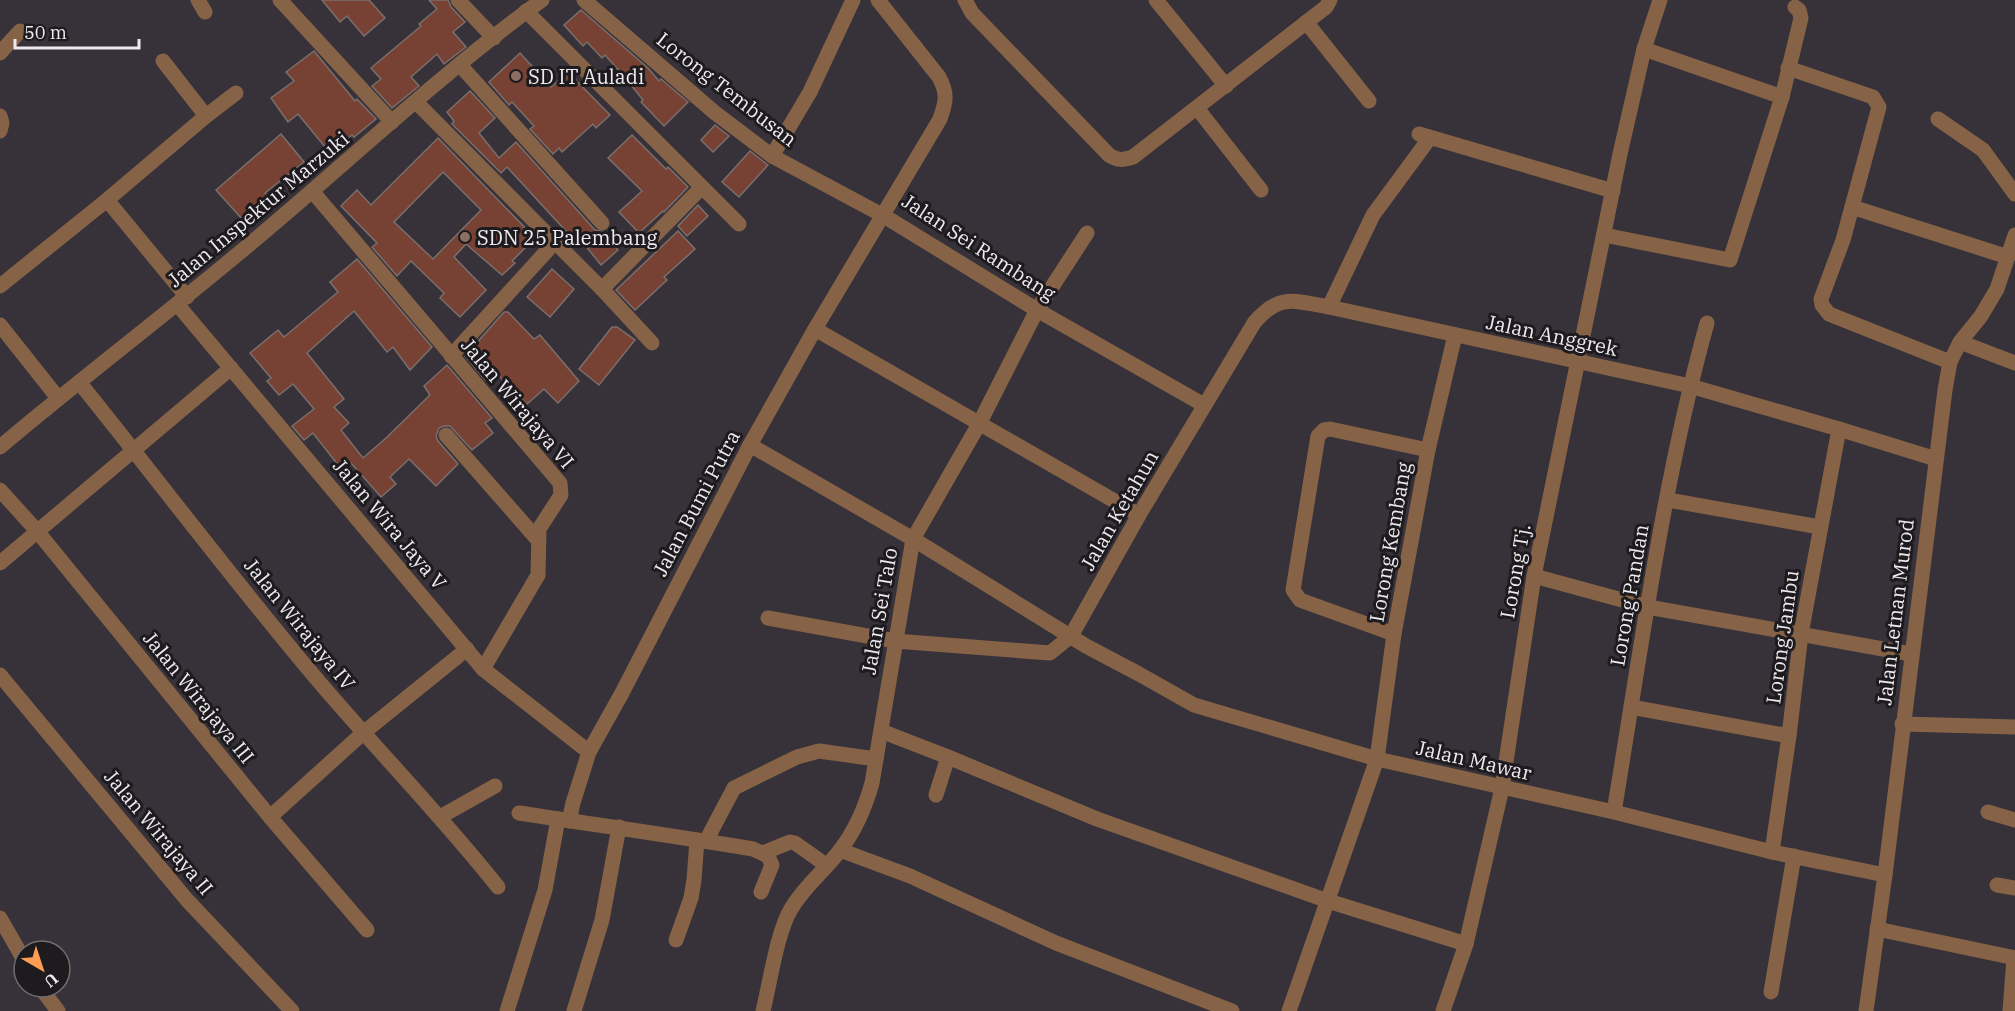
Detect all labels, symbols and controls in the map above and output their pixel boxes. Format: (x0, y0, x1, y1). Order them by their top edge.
scale bar (15, 12, 140, 50)
text: 50 m (24, 21, 67, 44)
street label: Lorong Tembusan (651, 26, 803, 153)
place label: SD IT Auladi (528, 63, 644, 90)
marker: SD IT Auladi (509, 69, 523, 83)
street label: Jalan Inspektur Marzuki (162, 125, 354, 293)
street label: Jalan Sei Rambang (897, 187, 1061, 307)
place label: SDN 25 Palembang (477, 224, 657, 251)
marker: SDN 25 Palembang (458, 230, 472, 244)
street label: Jalan Anggrek (1484, 308, 1621, 362)
street label: Jalan Wirajaya VI (455, 332, 581, 474)
street label: Jalan Bumi Putra (646, 425, 746, 581)
street label: Jalan Ketahun (1074, 445, 1164, 575)
street label: Jalan Wira Jaya V (327, 453, 453, 595)
street label: Lorong Kembang (1363, 460, 1417, 624)
street label: Jalan Letnan Murod (1870, 517, 1920, 707)
street label: Lorong Tj. (1493, 522, 1537, 620)
street label: Lorong Pandan (1603, 522, 1655, 668)
street label: Jalan Sei Talo (855, 546, 903, 676)
street label: Jalan Wirajaya IV (238, 552, 362, 696)
street label: Lorong Jambu (1759, 568, 1805, 706)
street label: Jalan Wirajaya III (137, 625, 261, 769)
street label: Jalan Mawar (1414, 734, 1534, 786)
street label: Jalan Wirajaya II (99, 764, 219, 900)
north arrow (12, 939, 72, 999)
text: U (40, 969, 63, 992)

